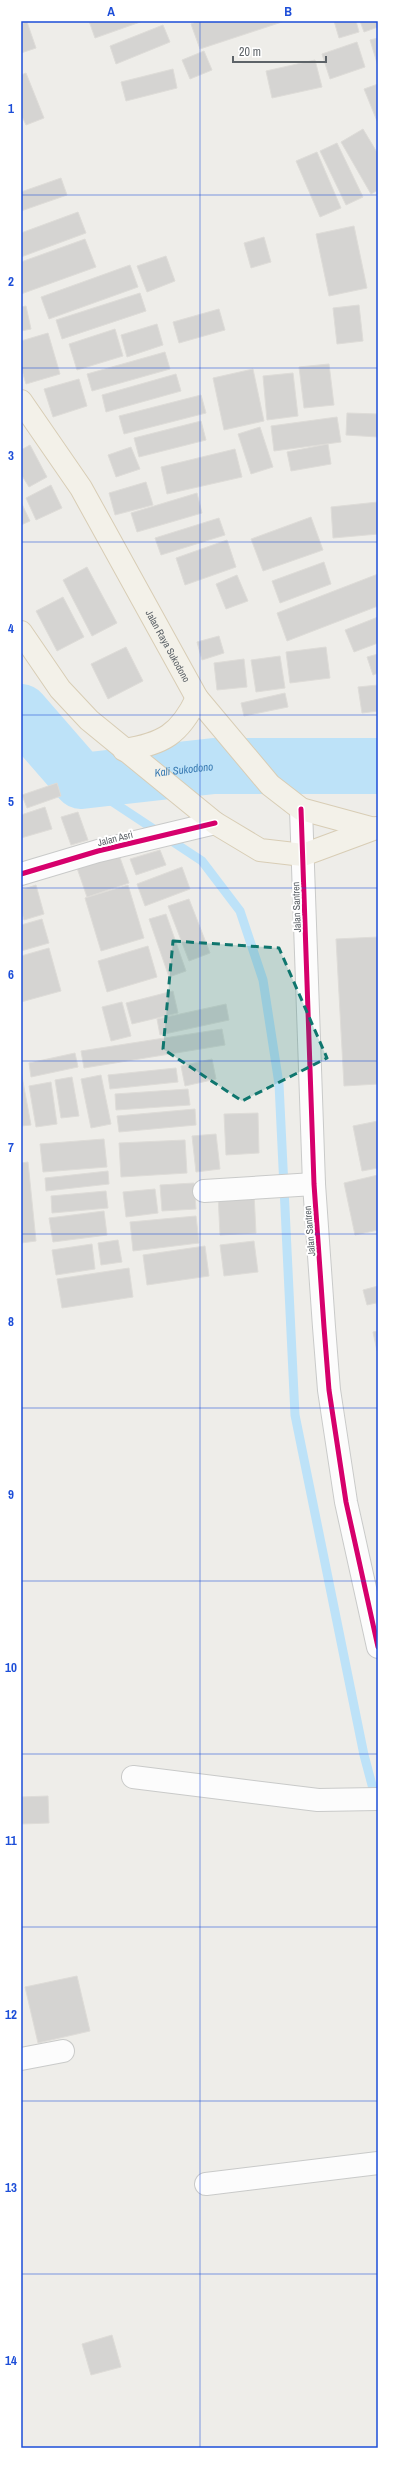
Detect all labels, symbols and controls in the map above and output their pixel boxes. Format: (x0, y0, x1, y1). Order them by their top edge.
text: A (107, 3, 115, 20)
text: B (284, 3, 292, 20)
scale bar (233, 38, 326, 64)
text: 20 m (239, 44, 261, 60)
text: 1 (8, 100, 14, 117)
text: 2 (8, 273, 14, 290)
text: 3 (8, 447, 14, 464)
street label: Jalan Raya Sukodono (143, 608, 193, 685)
text: 4 (8, 620, 14, 637)
water label: Kali Sukodono (154, 759, 214, 780)
text: 5 (8, 793, 14, 810)
street label: Jalan Asri (96, 828, 134, 849)
street label: Jalan Santren (289, 881, 304, 932)
text: 6 (8, 966, 14, 983)
text: 7 (8, 1139, 14, 1156)
street label: Jalan Santren (301, 1205, 318, 1257)
text: 8 (8, 1313, 14, 1330)
text: 9 (8, 1486, 14, 1503)
text: 10 (5, 1659, 17, 1676)
text: 11 (5, 1832, 17, 1849)
text: 12 (5, 2006, 17, 2023)
text: 13 (5, 2179, 17, 2196)
text: 14 (5, 2352, 17, 2369)

